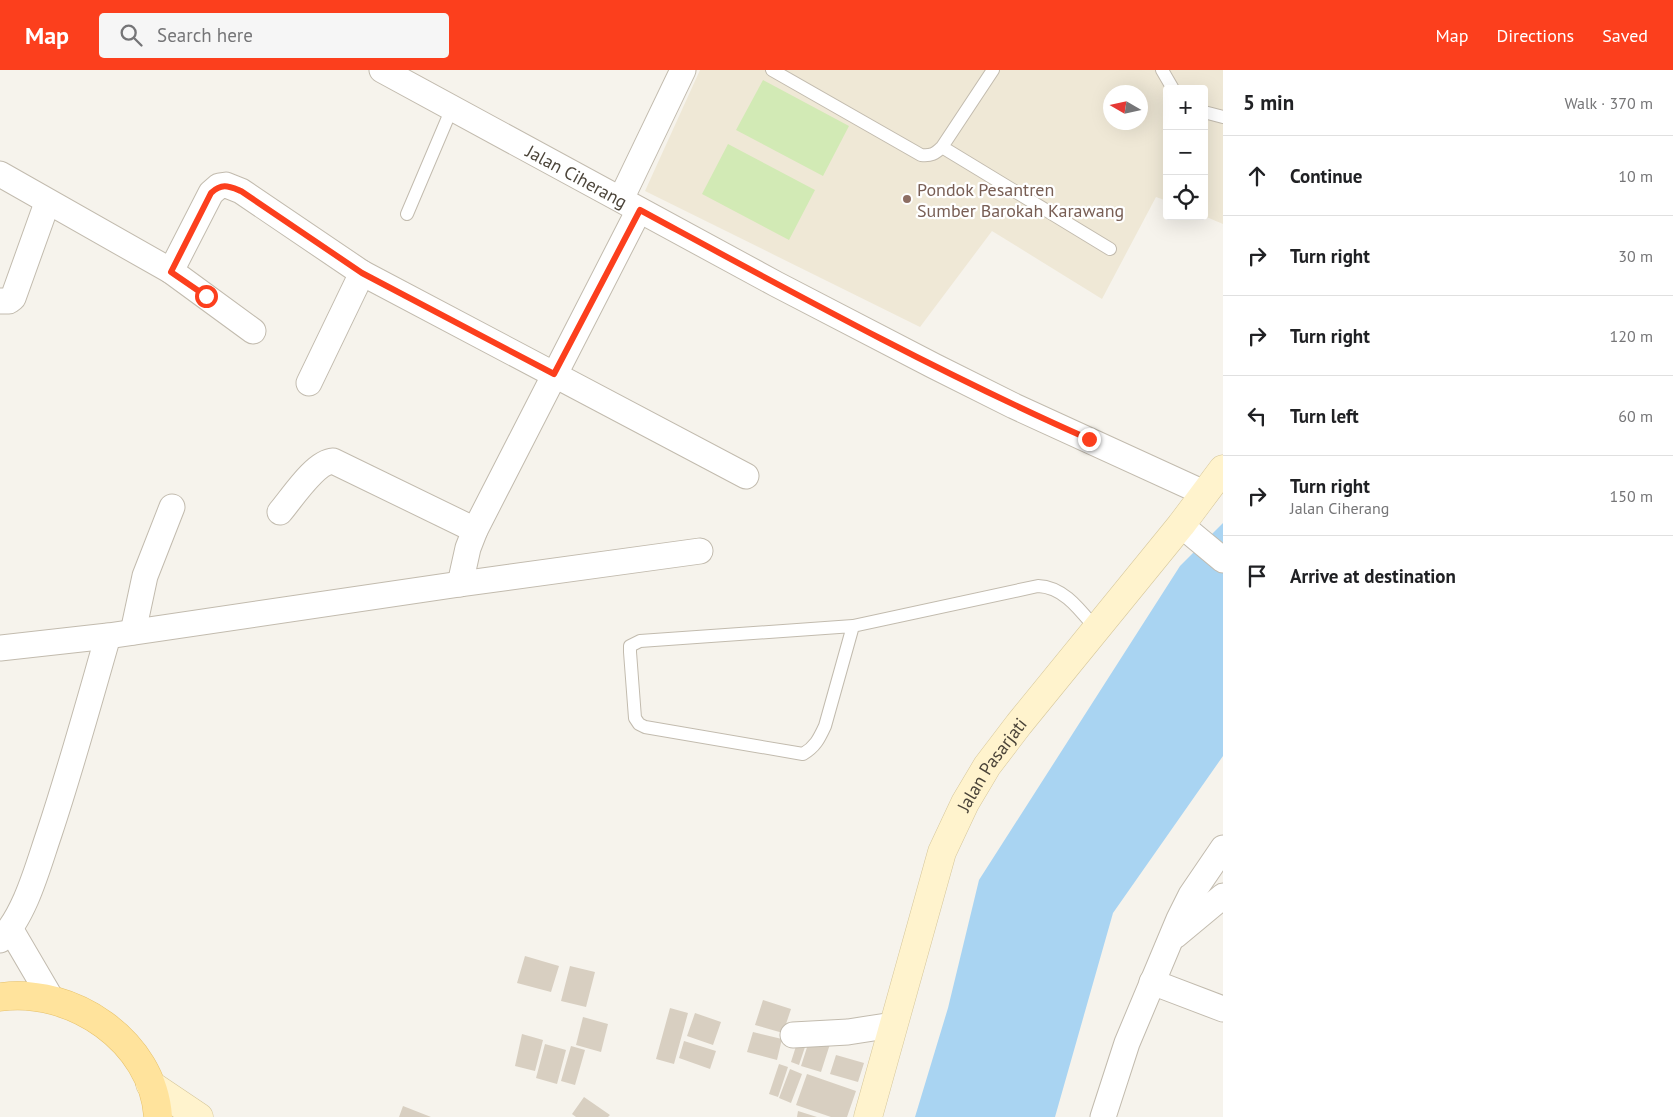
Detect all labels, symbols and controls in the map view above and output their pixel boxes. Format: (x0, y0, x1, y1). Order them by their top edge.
search box (99, 13, 449, 58)
text: Map (25, 20, 69, 51)
icon: search (117, 21, 145, 49)
text: Search here (157, 23, 253, 47)
text: Map (1436, 24, 1468, 47)
text: Directions (1496, 24, 1574, 47)
text: Saved (1602, 24, 1648, 47)
north arrow (1103, 85, 1148, 130)
map controls (1163, 85, 1208, 220)
button: + (1163, 85, 1208, 130)
text: 5 min (1243, 89, 1294, 116)
text: Walk · 370 m (1564, 93, 1653, 113)
button: − (1163, 130, 1208, 175)
street label: Jalan Ciherang (522, 139, 632, 213)
icon: ahead (1243, 162, 1271, 190)
text: Continue (1290, 164, 1362, 188)
text: 10 m (1618, 166, 1653, 186)
button: locate (1163, 175, 1208, 220)
place label: Pondok Pesantren Sumber Barokah Karawang (917, 178, 1124, 222)
marker: Pondok Pesantren Sumber Barokah Karawang (901, 193, 913, 205)
icon: right (1243, 242, 1271, 270)
text: Turn right (1290, 244, 1370, 268)
text: 30 m (1618, 246, 1653, 266)
route start (195, 285, 218, 308)
icon: right (1243, 322, 1271, 350)
text: Turn right (1290, 324, 1370, 348)
text: 120 m (1610, 326, 1653, 346)
icon: left (1243, 402, 1271, 430)
text: Turn left (1290, 404, 1359, 428)
text: 60 m (1618, 406, 1653, 426)
route end (1078, 428, 1101, 451)
text: Turn right (1290, 474, 1370, 498)
icon: right (1243, 482, 1271, 510)
text: 150 m (1610, 486, 1653, 506)
text: Jalan Ciherang (1290, 498, 1389, 518)
icon: arrive (1243, 562, 1271, 590)
text: Arrive at destination (1290, 564, 1456, 588)
street label: Jalan Pasarjati (951, 713, 1031, 816)

